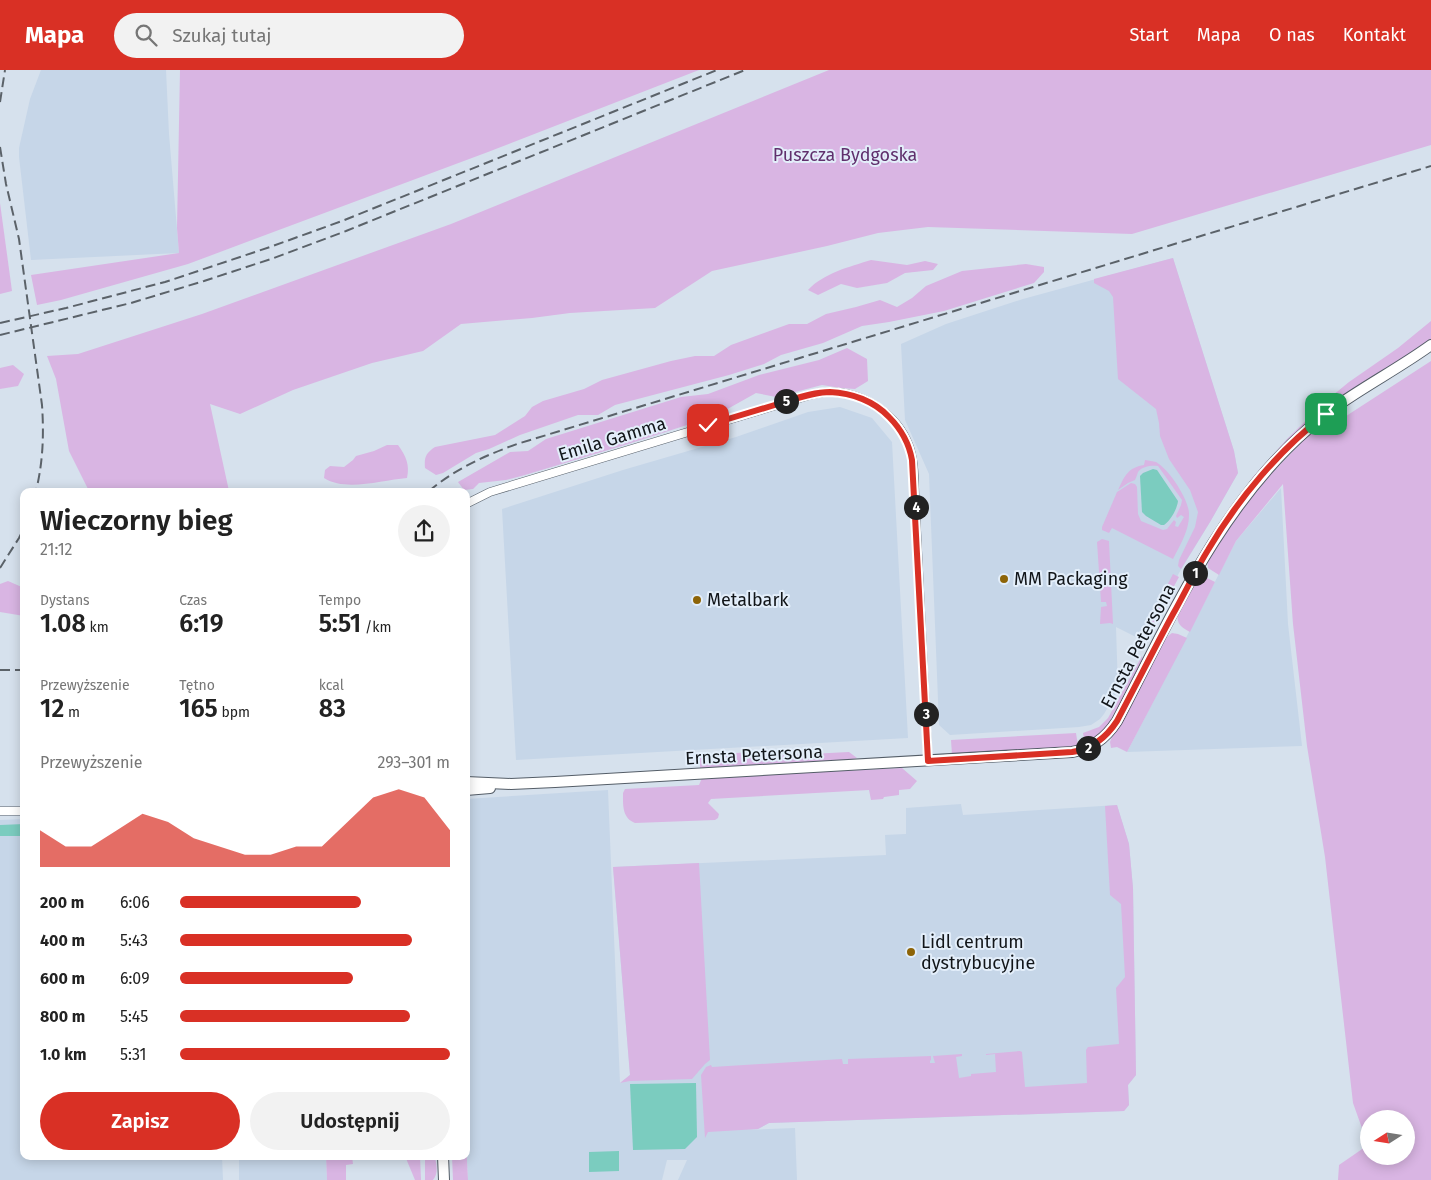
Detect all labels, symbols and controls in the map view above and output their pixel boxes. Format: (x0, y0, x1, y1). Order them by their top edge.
search box (114, 13, 464, 58)
text: Mapa (25, 21, 84, 49)
icon: search (132, 21, 160, 49)
text: Szukaj tutaj (172, 24, 272, 47)
text: Start (1129, 24, 1169, 46)
text: Mapa (1197, 24, 1241, 46)
text: O nas (1269, 24, 1315, 46)
text: Kontakt (1343, 24, 1406, 46)
park label: Puszcza Bydgoska (773, 144, 917, 166)
pin: 5 (774, 388, 798, 414)
text: 5 (783, 393, 790, 410)
pin (1305, 393, 1347, 435)
icon: arrive (1312, 400, 1340, 428)
pin (687, 404, 729, 446)
icon: check (694, 411, 722, 439)
street label: Emila Gamma (555, 412, 669, 466)
pin: 4 (904, 494, 928, 520)
text: 4 (913, 499, 920, 516)
text: Wieczorny bieg (40, 504, 233, 537)
button: share (398, 505, 450, 557)
text: 21:12 (40, 540, 73, 559)
pin: 1 (1182, 560, 1208, 586)
text: 1 (1192, 565, 1199, 582)
place label: MM Packaging (1014, 568, 1128, 590)
marker: MM Packaging (998, 573, 1010, 585)
street label: Ernsta Petersona (1096, 580, 1180, 712)
place label: Metalbark (707, 589, 789, 611)
text: Dystans (40, 592, 90, 609)
text: Czas (179, 592, 207, 609)
text: Tempo (319, 592, 361, 609)
marker: Metalbark (691, 594, 703, 606)
text: 1.08 (40, 609, 86, 639)
text: 6:19 (179, 609, 224, 639)
text: 5:51 (319, 609, 361, 639)
text: km (86, 619, 109, 636)
text: /km (361, 619, 391, 636)
text: Przewyższenie (40, 677, 130, 694)
text: Tętno (179, 677, 215, 694)
text: kcal (319, 677, 344, 694)
text: 12 (40, 694, 64, 724)
text: 165 (179, 694, 218, 724)
text: 83 (319, 694, 346, 724)
pin: 3 (914, 702, 938, 726)
text: m (64, 704, 80, 721)
text: bpm (218, 704, 250, 721)
text: 3 (923, 706, 930, 723)
pin: 2 (1076, 736, 1100, 760)
street label: Ernsta Petersona (685, 740, 823, 770)
text: 2 (1085, 740, 1092, 757)
text: Przewyższenie (40, 753, 143, 772)
text: 293–301 m (377, 753, 450, 772)
text: 200 m (40, 893, 84, 912)
text: 6:06 (120, 893, 150, 912)
text: 400 m (40, 931, 85, 950)
text: 5:43 (120, 931, 148, 950)
place label: Lidl centrum dystrybucyjne (921, 931, 1035, 974)
marker: Lidl centrum dystrybucyjne (905, 946, 917, 958)
text: 600 m (40, 969, 85, 988)
text: 6:09 (120, 969, 150, 988)
text: 800 m (40, 1007, 85, 1026)
text: 5:45 (120, 1007, 148, 1026)
text: 1.0 km (40, 1045, 87, 1064)
text: 5:31 (120, 1045, 147, 1064)
button: Zapisz (40, 1092, 240, 1150)
button: Udostępnij (250, 1092, 450, 1150)
north arrow (1360, 1110, 1415, 1165)
map controls (1360, 1110, 1415, 1165)

